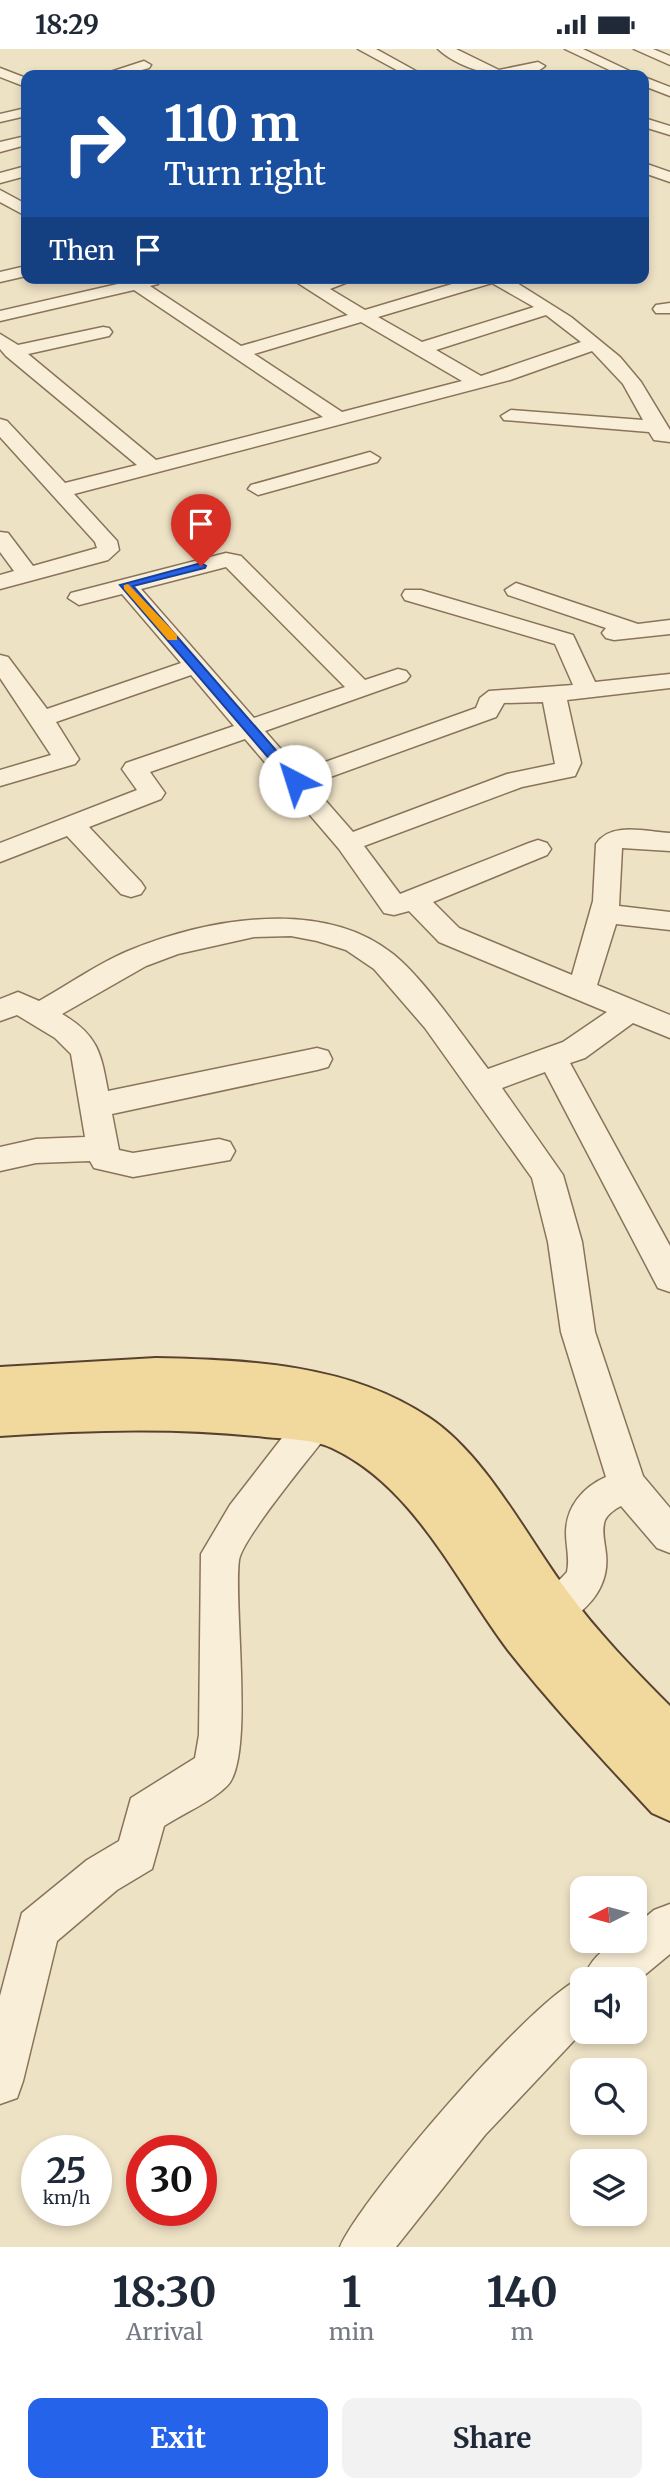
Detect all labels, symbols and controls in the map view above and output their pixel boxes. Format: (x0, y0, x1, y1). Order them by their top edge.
text: 18:29 (35, 8, 99, 41)
text: 110 m (164, 93, 299, 154)
icon: right (49, 98, 140, 189)
text: Turn right (164, 154, 326, 194)
icon: arrive (129, 231, 167, 269)
text: Then (49, 234, 115, 267)
pin (171, 494, 231, 566)
icon: arrive (182, 505, 220, 543)
position arrow (258, 744, 332, 818)
north arrow (570, 1876, 648, 1953)
map controls (570, 1876, 647, 2226)
button: sound (570, 1967, 647, 2044)
button: search (570, 2058, 647, 2135)
speed limit sign: 30 (126, 2135, 217, 2226)
text: 25 (46, 2149, 87, 2193)
button: layers (570, 2149, 647, 2226)
text: km/h (43, 2186, 90, 2209)
text: 18:30 (112, 2266, 217, 2318)
text: 1 (342, 2266, 361, 2318)
text: 140 (487, 2266, 558, 2318)
text: Arrival (126, 2317, 203, 2346)
text: min (329, 2317, 374, 2346)
text: m (511, 2317, 534, 2346)
button: Exit (28, 2398, 328, 2478)
button: Share (342, 2398, 642, 2478)

